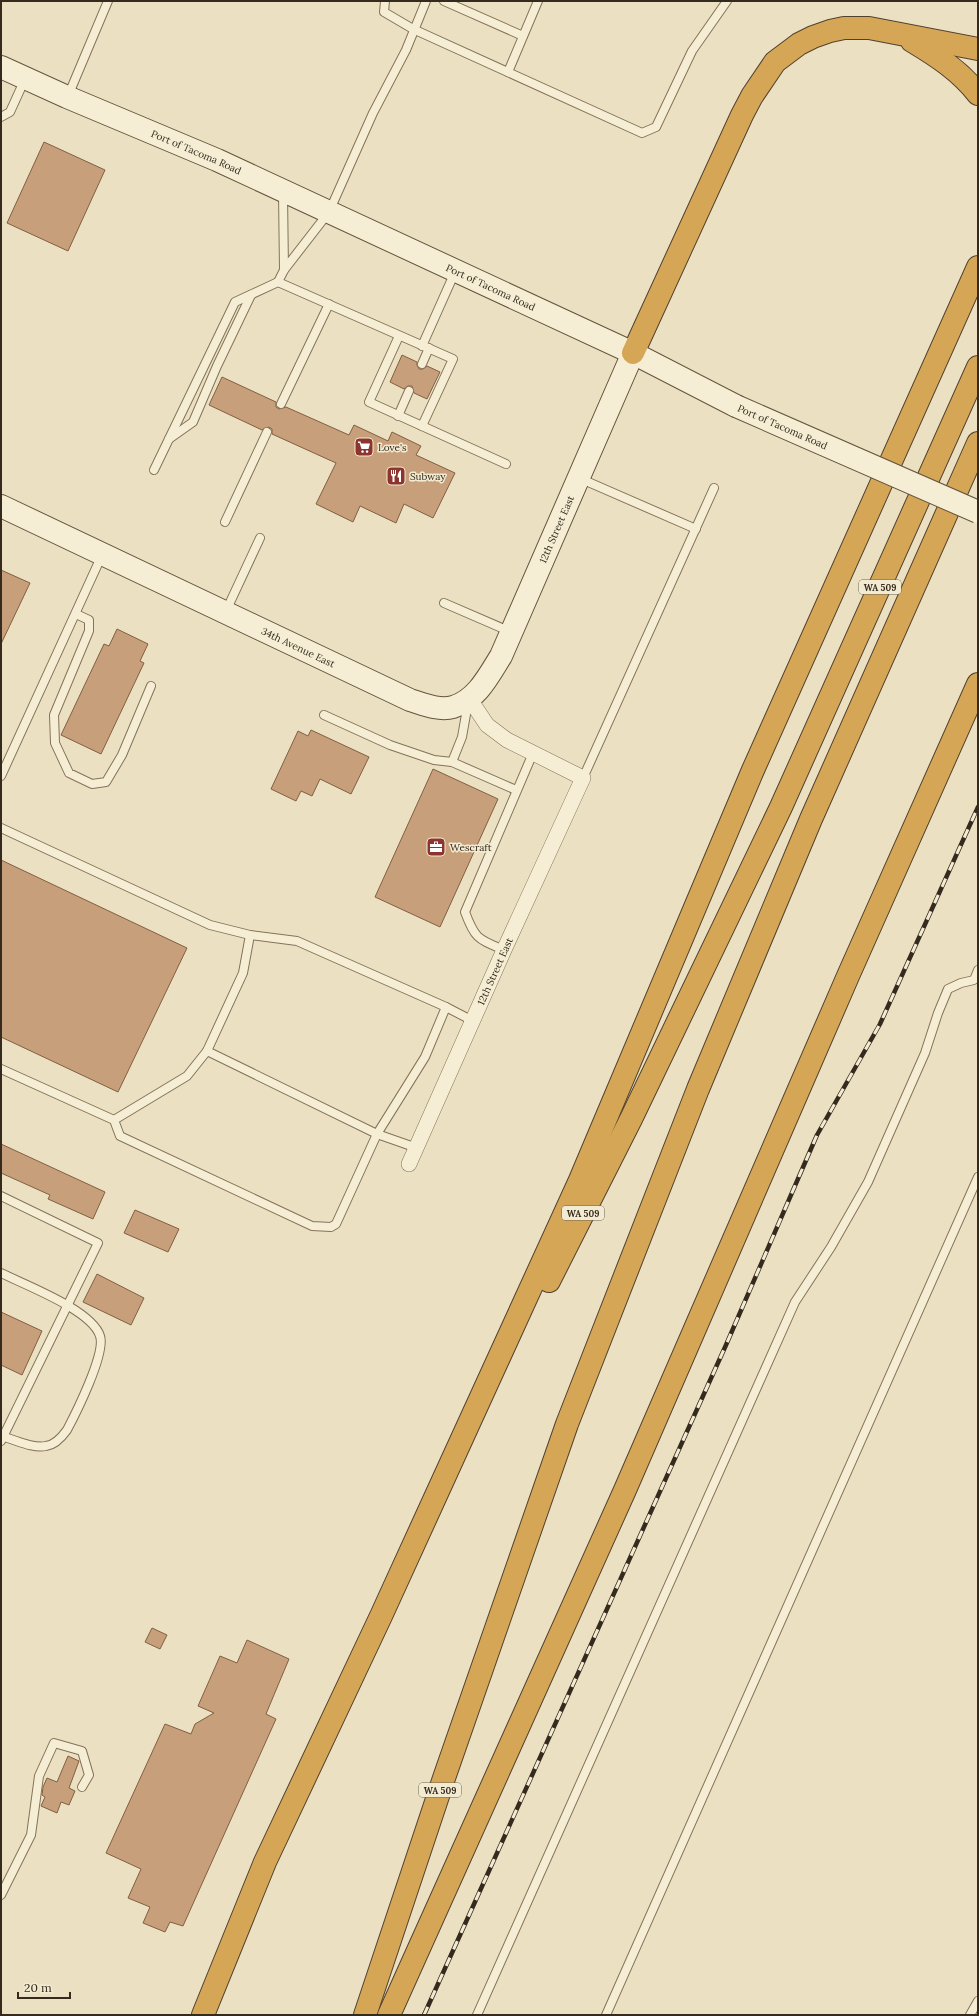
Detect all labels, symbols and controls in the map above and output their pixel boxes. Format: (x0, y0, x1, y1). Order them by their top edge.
street label: Port of Tacoma Road (149, 127, 244, 177)
street label: Port of Tacoma Road (444, 261, 538, 313)
street label: Port of Tacoma Road (736, 401, 830, 452)
supermarket icon: Love's (353, 436, 375, 458)
place label: Love's (378, 441, 407, 454)
restaurant icon: Subway (385, 465, 407, 487)
place label: Subway (410, 470, 446, 483)
street label: 12th Street East (536, 493, 577, 565)
road number: WA 509 (859, 580, 901, 594)
street label: 34th Avenue East (259, 624, 337, 670)
office icon: Wescraft (425, 836, 447, 858)
place label: Wescraft (450, 841, 492, 854)
street label: 12th Street East (474, 935, 515, 1007)
road number: WA 509 (562, 1206, 604, 1220)
road number: WA 509 (419, 1783, 461, 1797)
scale bar (18, 1974, 70, 2000)
text: 20 m (24, 1980, 52, 1995)

